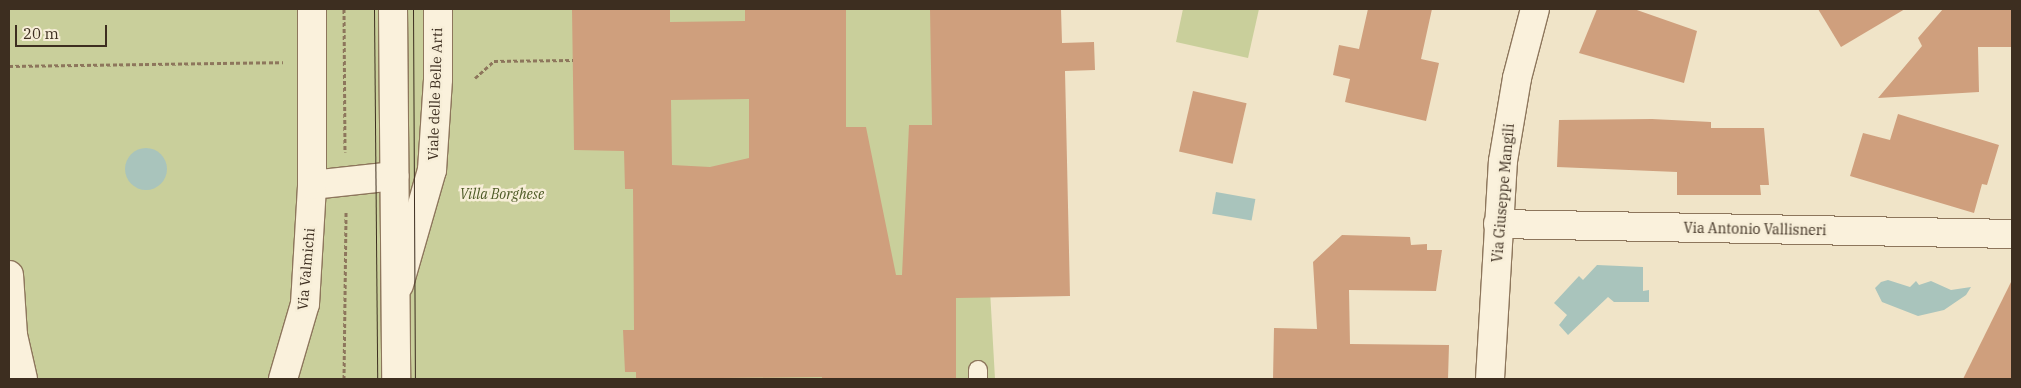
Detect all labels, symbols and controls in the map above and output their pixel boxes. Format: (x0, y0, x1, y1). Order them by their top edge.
scale bar (18, 15, 110, 47)
text: 20 m (23, 24, 59, 43)
street label: Viale delle Belle Arti (424, 27, 446, 161)
street label: Via Giuseppe Mangili (1489, 123, 1517, 263)
park label: Villa Borghese (460, 186, 544, 202)
street label: Via Antonio Vallisneri (1683, 219, 1827, 239)
street label: Via Valmichi (294, 227, 318, 311)

